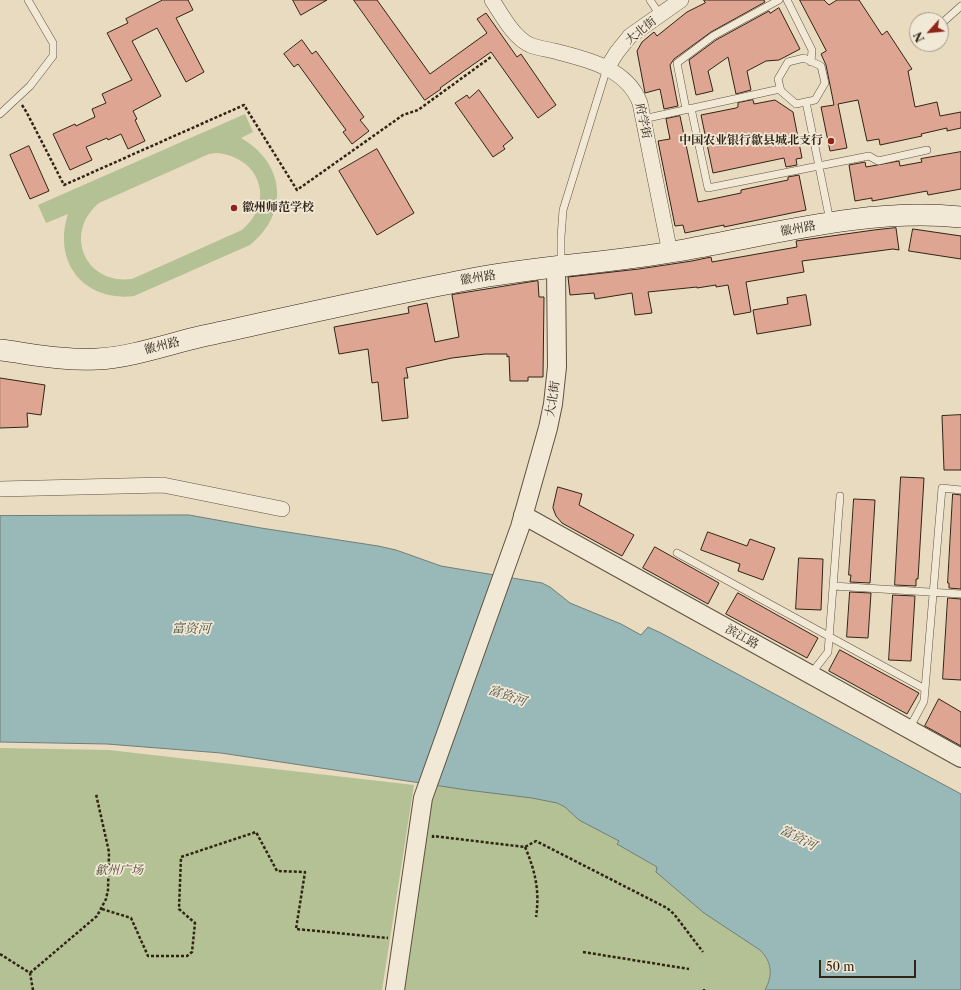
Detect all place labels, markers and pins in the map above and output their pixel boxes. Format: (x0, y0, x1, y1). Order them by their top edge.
place label: 中国农业银行歙县城北支行 (679, 134, 823, 148)
marker: 中国农业银行歙县城北支行 (826, 136, 836, 146)
place label: 徽州师范学校 (242, 201, 314, 215)
marker: 徽州师范学校 (229, 203, 239, 213)

